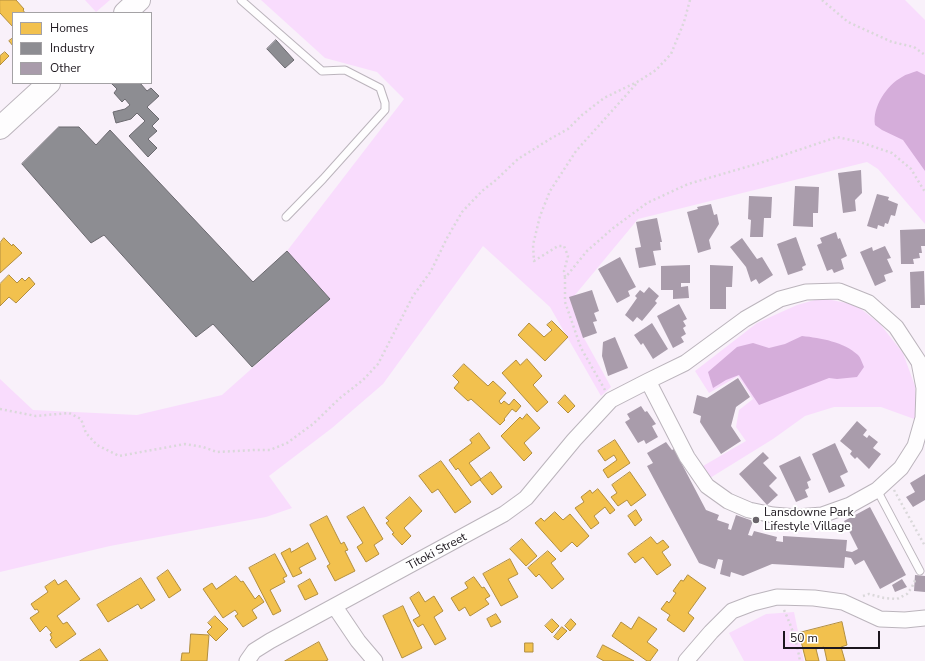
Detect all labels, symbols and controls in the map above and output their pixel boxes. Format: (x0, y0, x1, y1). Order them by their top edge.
legend (12, 12, 152, 84)
text: Homes (50, 20, 88, 36)
text: Industry (50, 40, 94, 56)
text: Other (50, 60, 81, 76)
place label: Lansdowne Park Lifestyle Village (764, 506, 853, 534)
marker: Lansdowne Park Lifestyle Village (751, 515, 761, 525)
street label: Titoki Street (405, 530, 469, 574)
scale bar (785, 623, 882, 649)
text: 50 m (790, 630, 818, 646)

